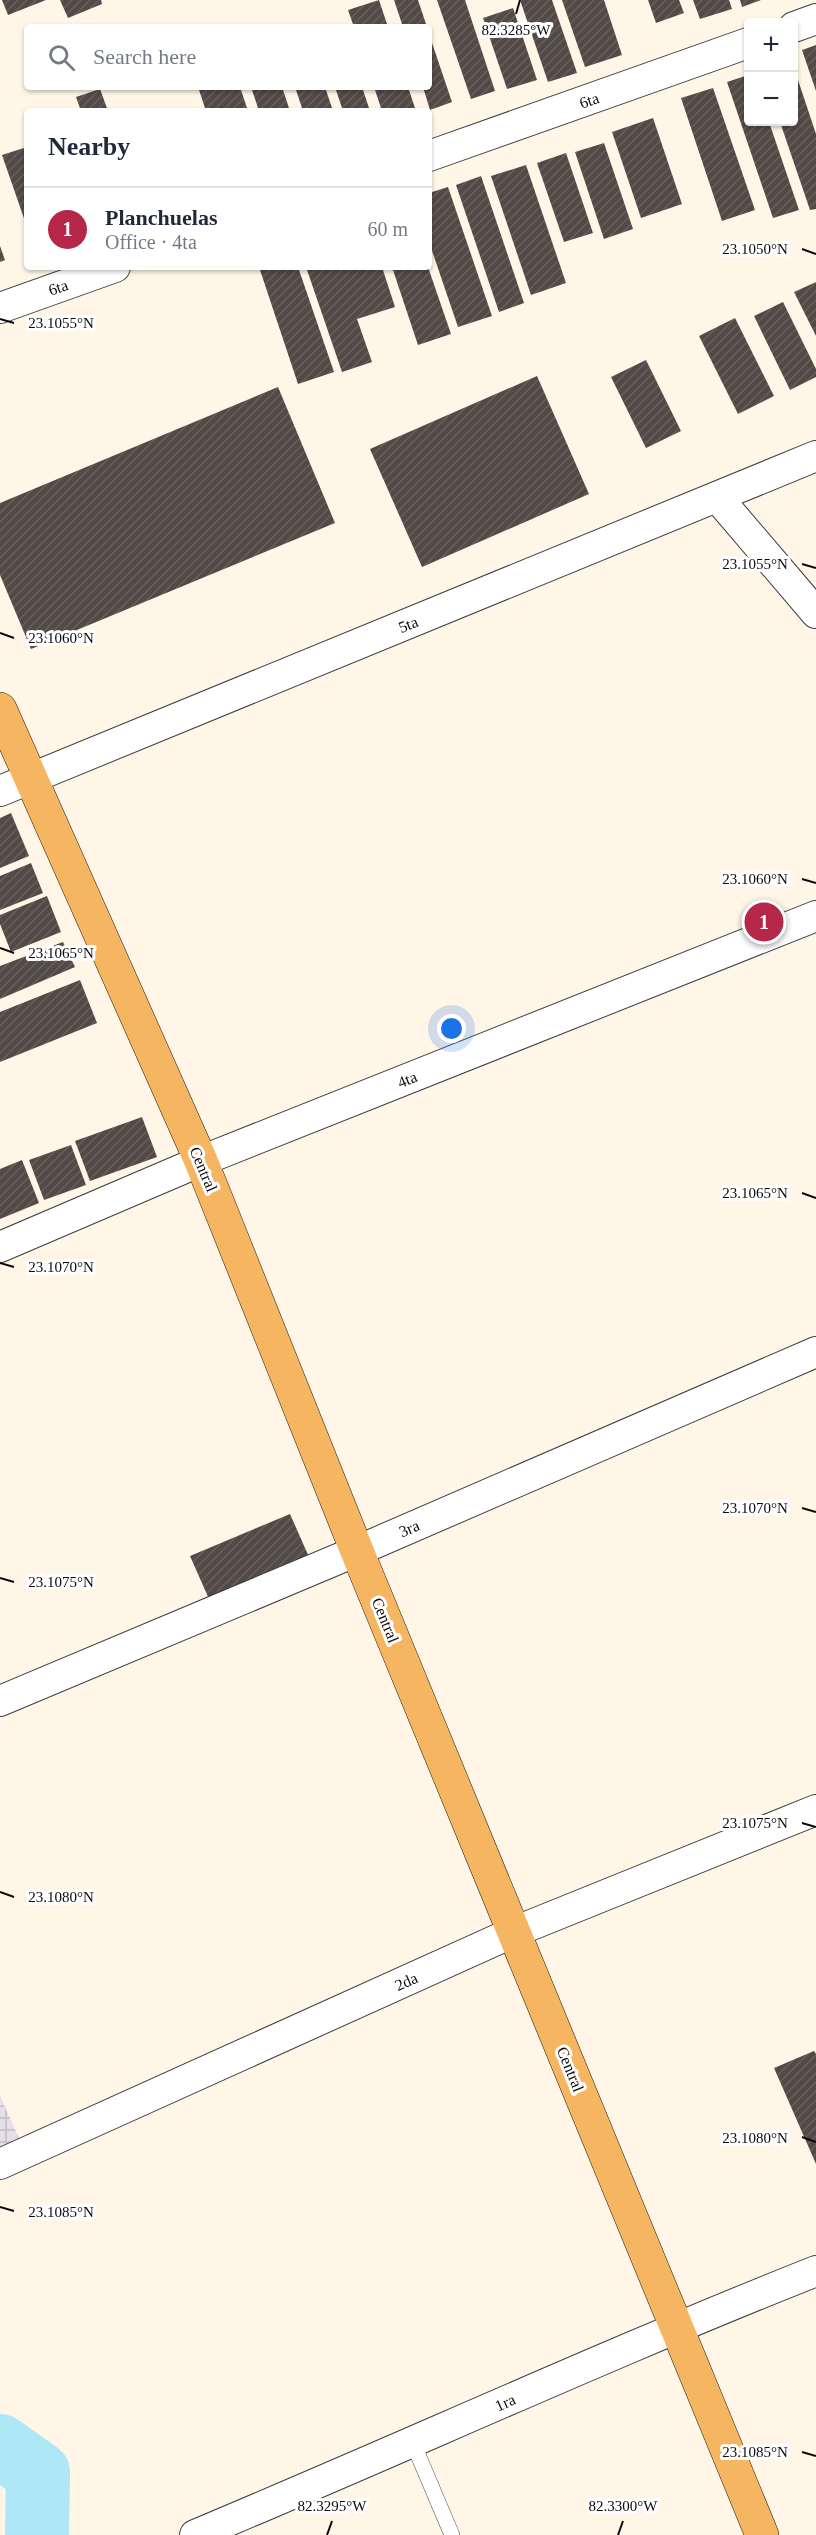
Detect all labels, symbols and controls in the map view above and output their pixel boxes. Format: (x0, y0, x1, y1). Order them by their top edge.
map controls (744, 18, 798, 126)
button: + (744, 18, 798, 72)
text: 82.3285°W (482, 22, 551, 38)
search box (24, 24, 432, 90)
icon: search (45, 41, 78, 74)
text: Search here (93, 44, 196, 69)
button: − (744, 72, 798, 126)
street label: 6ta (577, 89, 601, 112)
text: Nearby (48, 132, 130, 161)
text: Planchuelas (105, 205, 217, 230)
text: 1 (63, 218, 73, 240)
text: 60 m (367, 218, 408, 240)
text: Office · 4ta (105, 231, 197, 253)
text: 23.1050°N (722, 241, 788, 257)
street label: 6ta (46, 276, 70, 299)
text: 23.1055°N (28, 315, 94, 331)
text: 23.1055°N (722, 556, 788, 572)
street label: 5ta (396, 613, 420, 636)
text: 23.1060°N (28, 630, 94, 646)
text: 23.1060°N (722, 871, 788, 887)
pin: 1 (744, 900, 783, 944)
text: 23.1065°N (28, 945, 94, 961)
your location (437, 1014, 466, 1043)
street label: 4ta (395, 1068, 419, 1091)
street label: Central (187, 1144, 221, 1195)
text: 23.1065°N (722, 1185, 788, 1201)
text: 23.1070°N (28, 1259, 94, 1275)
text: 23.1070°N (722, 1500, 788, 1516)
street label: 3ra (396, 1517, 422, 1540)
text: 23.1075°N (28, 1574, 94, 1590)
street label: Central (369, 1595, 402, 1646)
text: 23.1075°N (722, 1815, 788, 1831)
text: 23.1080°N (28, 1889, 94, 1905)
street label: 2da (392, 1969, 420, 1994)
street label: Central (554, 2044, 587, 2095)
text: 23.1080°N (722, 2130, 788, 2146)
text: 23.1085°N (28, 2204, 94, 2220)
street label: 1ra (492, 2391, 518, 2414)
text: 23.1085°N (722, 2444, 788, 2460)
text: 82.3295°W (298, 2498, 367, 2514)
text: 82.3300°W (589, 2498, 658, 2514)

